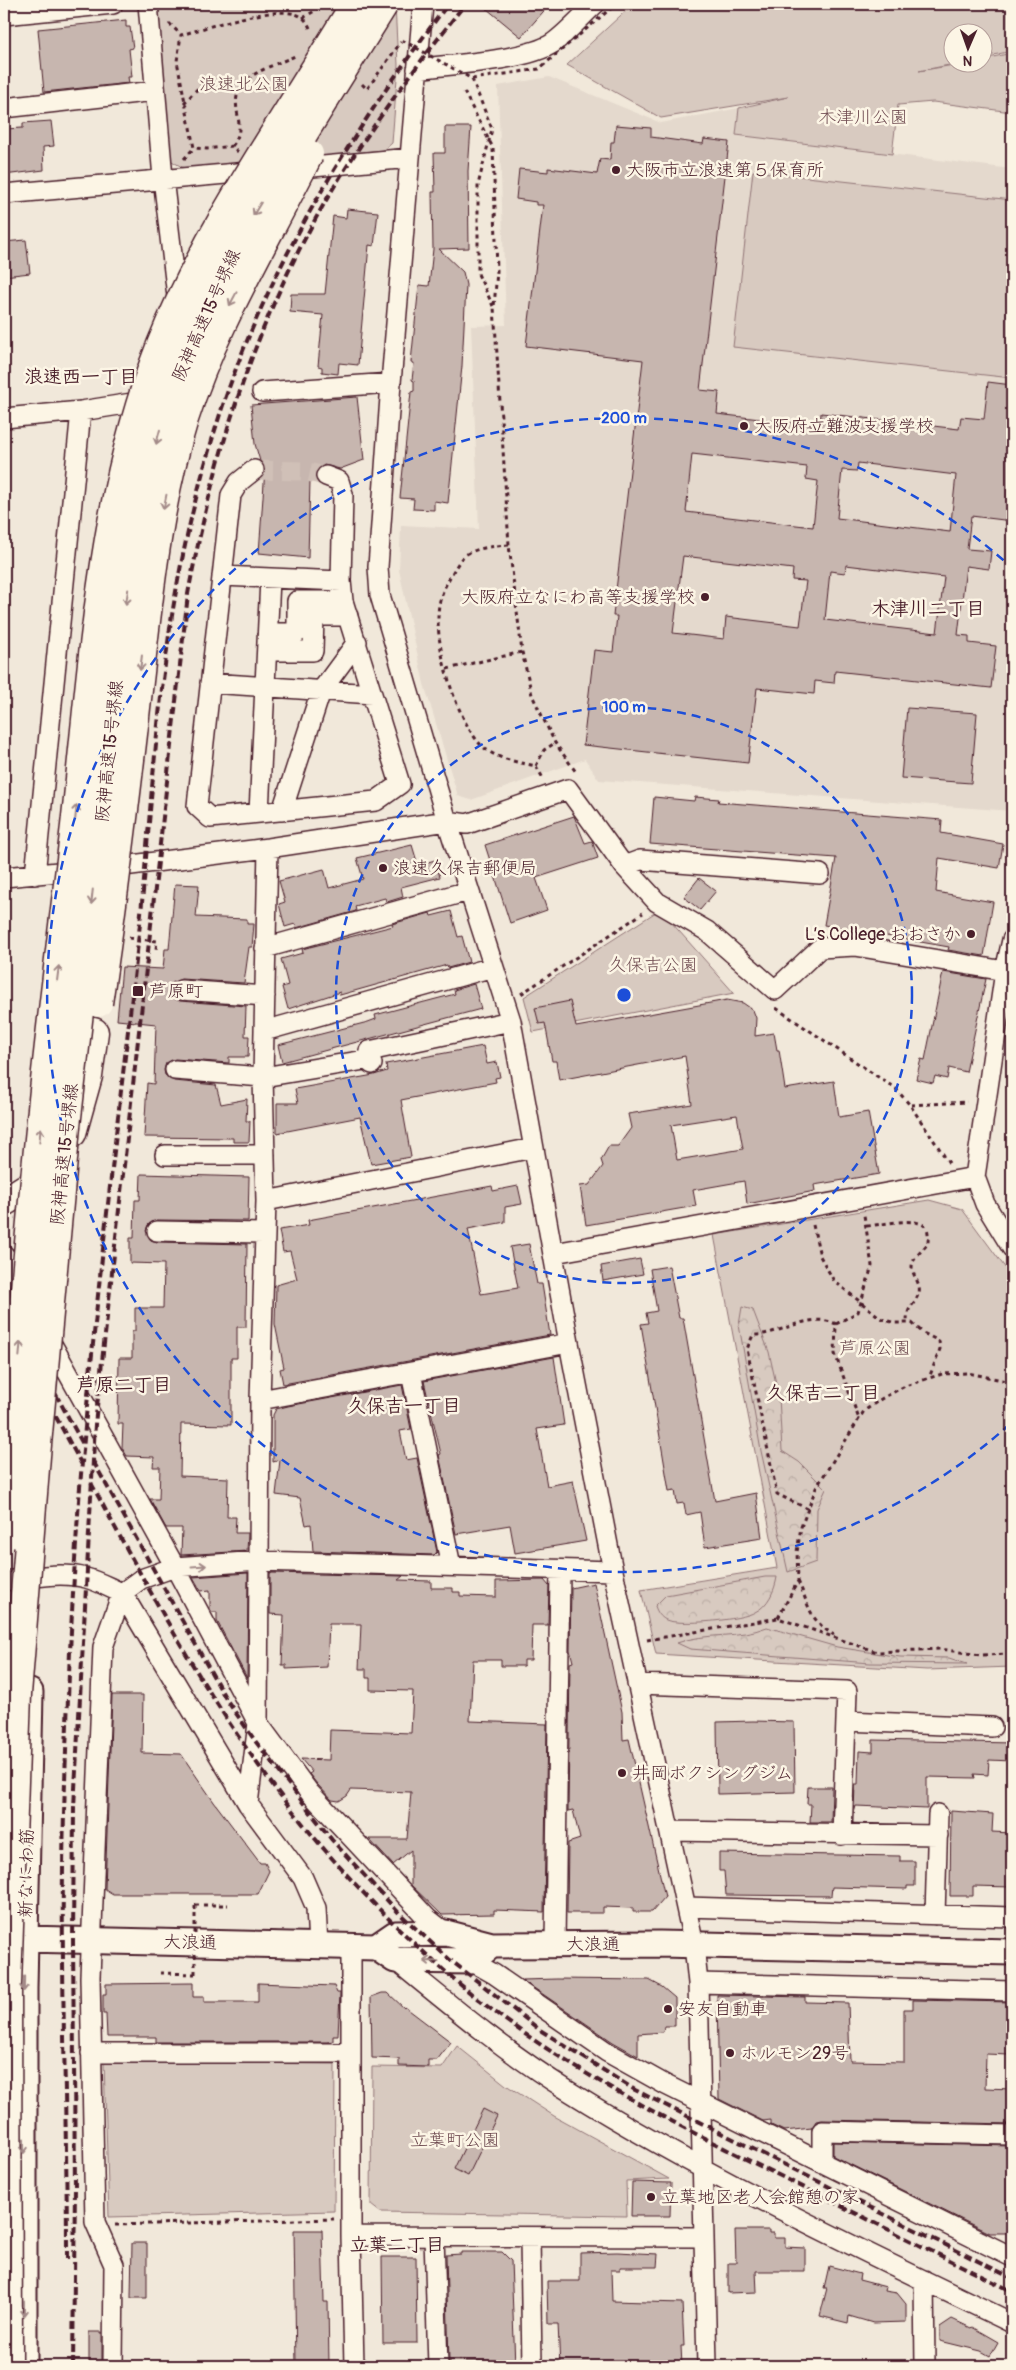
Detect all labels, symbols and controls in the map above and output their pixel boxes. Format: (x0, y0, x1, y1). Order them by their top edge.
north arrow (944, 22, 994, 72)
text: N (963, 52, 973, 69)
park label: 浪速北公園 (199, 73, 289, 96)
park label: 木津川公園 (818, 106, 908, 129)
place label: 大阪市立浪速第５保育所 (626, 159, 824, 182)
marker: 大阪市立浪速第５保育所 (610, 164, 622, 176)
one-way arrow (252, 202, 263, 216)
street label: 阪神高速15号堺線 (167, 245, 246, 385)
one-way arrow (228, 292, 238, 306)
district label: 浪速西一丁目 (24, 365, 138, 389)
text: 200 m (601, 409, 647, 428)
place label: 大阪府立難波支援学校 (754, 415, 934, 438)
marker: 大阪府立難波支援学校 (738, 420, 750, 432)
one-way arrow (153, 429, 162, 445)
one-way arrow (160, 494, 169, 510)
place label: 大阪府立なにわ高等支援学校 (461, 586, 695, 609)
one-way arrow (121, 588, 131, 604)
marker: 大阪府立なにわ高等支援学校 (699, 591, 711, 603)
district label: 木津川二丁目 (871, 597, 985, 621)
one-way arrow (136, 655, 146, 671)
street label: 阪神高速15号堺線 (91, 679, 128, 823)
text: 100 m (603, 698, 645, 717)
one-way arrow (71, 804, 81, 820)
place label: 浪速久保吉郵便局 (393, 857, 537, 880)
marker: 浪速久保吉郵便局 (377, 862, 389, 874)
one-way arrow (87, 889, 97, 905)
place label: L’s College おおさか (805, 923, 961, 946)
marker: L’s College おおさか (965, 928, 977, 940)
park label: 久保吉公園 (608, 954, 698, 977)
one-way arrow (53, 966, 63, 982)
place label: 芦原町 (149, 980, 203, 1003)
marker: 芦原町 (131, 984, 145, 998)
centre of rings (615, 986, 633, 1004)
street label: 阪神高速15号堺線 (46, 1082, 83, 1226)
one-way arrow (35, 1127, 44, 1143)
park label: 芦原公園 (839, 1337, 911, 1360)
one-way arrow (15, 1341, 25, 1357)
district label: 芦原二丁目 (76, 1373, 172, 1397)
district label: 久保吉二丁目 (766, 1381, 880, 1405)
district label: 久保吉一丁目 (347, 1394, 461, 1418)
one-way arrow (191, 1561, 207, 1570)
place label: 井岡ボクシングジム (632, 1762, 793, 1785)
marker: 井岡ボクシングジム (616, 1767, 628, 1779)
street label: 新なにわ筋 (14, 1828, 39, 1918)
street label: 大浪通 (163, 1931, 217, 1954)
street label: 大浪通 (566, 1933, 620, 1956)
one-way arrow (423, 1956, 440, 1966)
one-way arrow (19, 1975, 29, 1991)
place label: 安友自動車 (678, 1998, 768, 2021)
marker: 安友自動車 (662, 2003, 674, 2015)
place label: ホルモン29号 (740, 2042, 849, 2065)
marker: ホルモン29号 (724, 2047, 736, 2059)
park label: 立葉町公園 (410, 2129, 500, 2152)
one-way arrow (19, 2138, 29, 2154)
place label: 立葉地区老人会館憩の家 (661, 2186, 859, 2209)
marker: 立葉地区老人会館憩の家 (645, 2191, 657, 2203)
district label: 立葉二丁目 (349, 2233, 445, 2257)
one-way arrow (19, 2300, 29, 2316)

